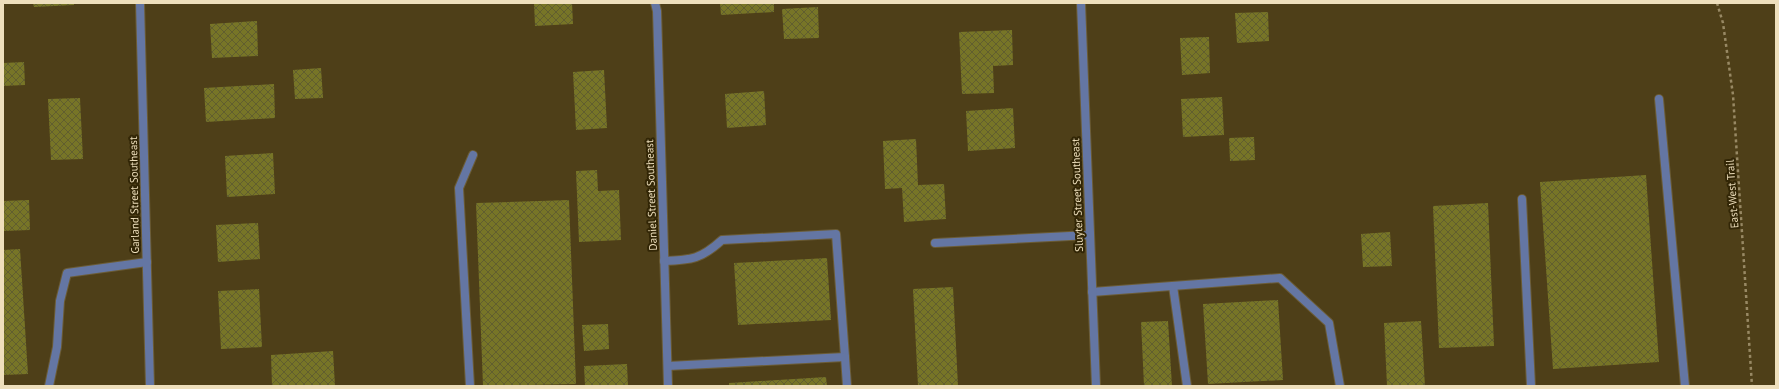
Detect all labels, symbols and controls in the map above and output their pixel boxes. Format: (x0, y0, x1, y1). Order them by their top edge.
street label: Garland Street Southeast (126, 136, 142, 254)
street label: Sluyter Street Southeast (1068, 138, 1086, 252)
street label: Daniel Street Southeast (642, 139, 660, 251)
street label: East-West Trail (1723, 158, 1741, 229)

